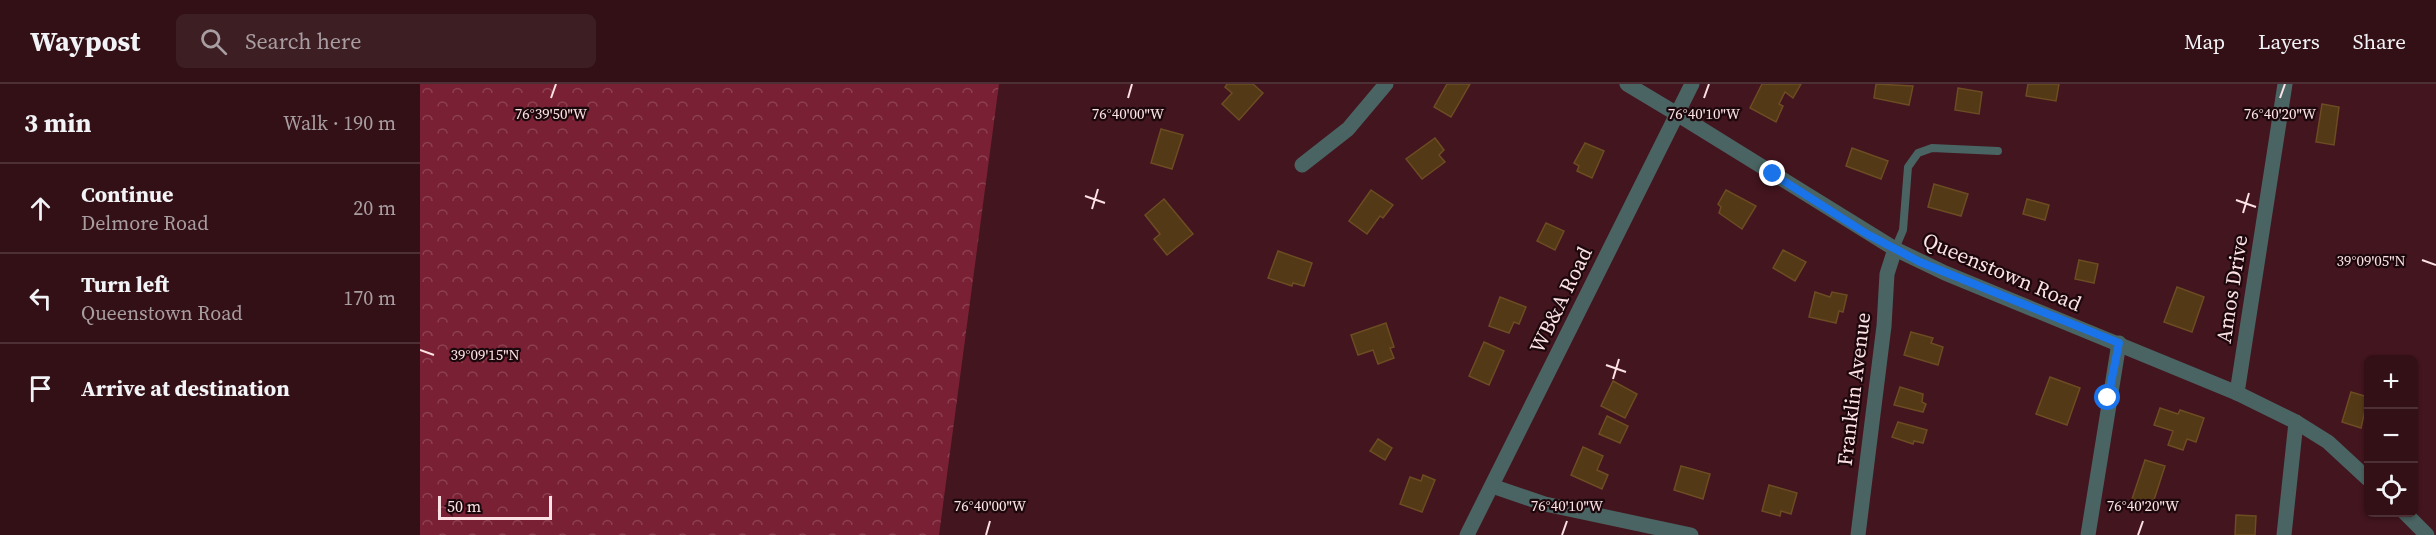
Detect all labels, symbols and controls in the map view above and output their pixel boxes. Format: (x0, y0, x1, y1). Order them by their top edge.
search box (176, 14, 596, 68)
text: Waypost (30, 22, 140, 60)
icon: search (197, 25, 230, 58)
text: Search here (245, 26, 361, 56)
text: Map (2184, 27, 2225, 56)
text: Layers (2258, 27, 2320, 56)
text: Share (2353, 27, 2406, 56)
text: 76°39'50"W (515, 103, 588, 124)
text: 76°40'00"W (1092, 103, 1165, 124)
text: 76°40'10"W (1668, 103, 1741, 124)
text: 76°40'20"W (2244, 103, 2317, 124)
text: 3 min (24, 105, 91, 141)
text: Walk · 190 m (283, 109, 396, 137)
route end (1759, 160, 1785, 186)
text: Continue (81, 179, 174, 209)
icon: ahead (24, 192, 57, 225)
text: 20 m (353, 194, 396, 222)
text: Delmore Road (81, 209, 209, 237)
street label: Queenstown Road (1918, 225, 2086, 318)
street label: Amos Drive (2209, 233, 2254, 345)
street label: WB&A Road (1522, 242, 1599, 358)
text: 39°09'05"N (2336, 250, 2406, 271)
text: Turn left (81, 269, 169, 299)
icon: left (24, 282, 57, 315)
text: 170 m (343, 284, 396, 312)
text: Queenstown Road (81, 299, 243, 327)
street label: Franklin Avenue (1830, 311, 1877, 467)
text: 39°09'15"N (450, 344, 520, 365)
map controls (2364, 355, 2418, 517)
button: + (2364, 355, 2418, 409)
icon: arrive (24, 372, 57, 405)
text: Arrive at destination (81, 373, 290, 403)
route start (2094, 384, 2120, 410)
button: − (2364, 409, 2418, 463)
button: locate (2364, 463, 2418, 517)
scale bar (438, 493, 552, 520)
text: 50 m (447, 495, 481, 517)
text: 76°40'00"W (954, 495, 1027, 516)
text: 76°40'10"W (1531, 495, 1604, 516)
text: 76°40'20"W (2107, 495, 2180, 516)

